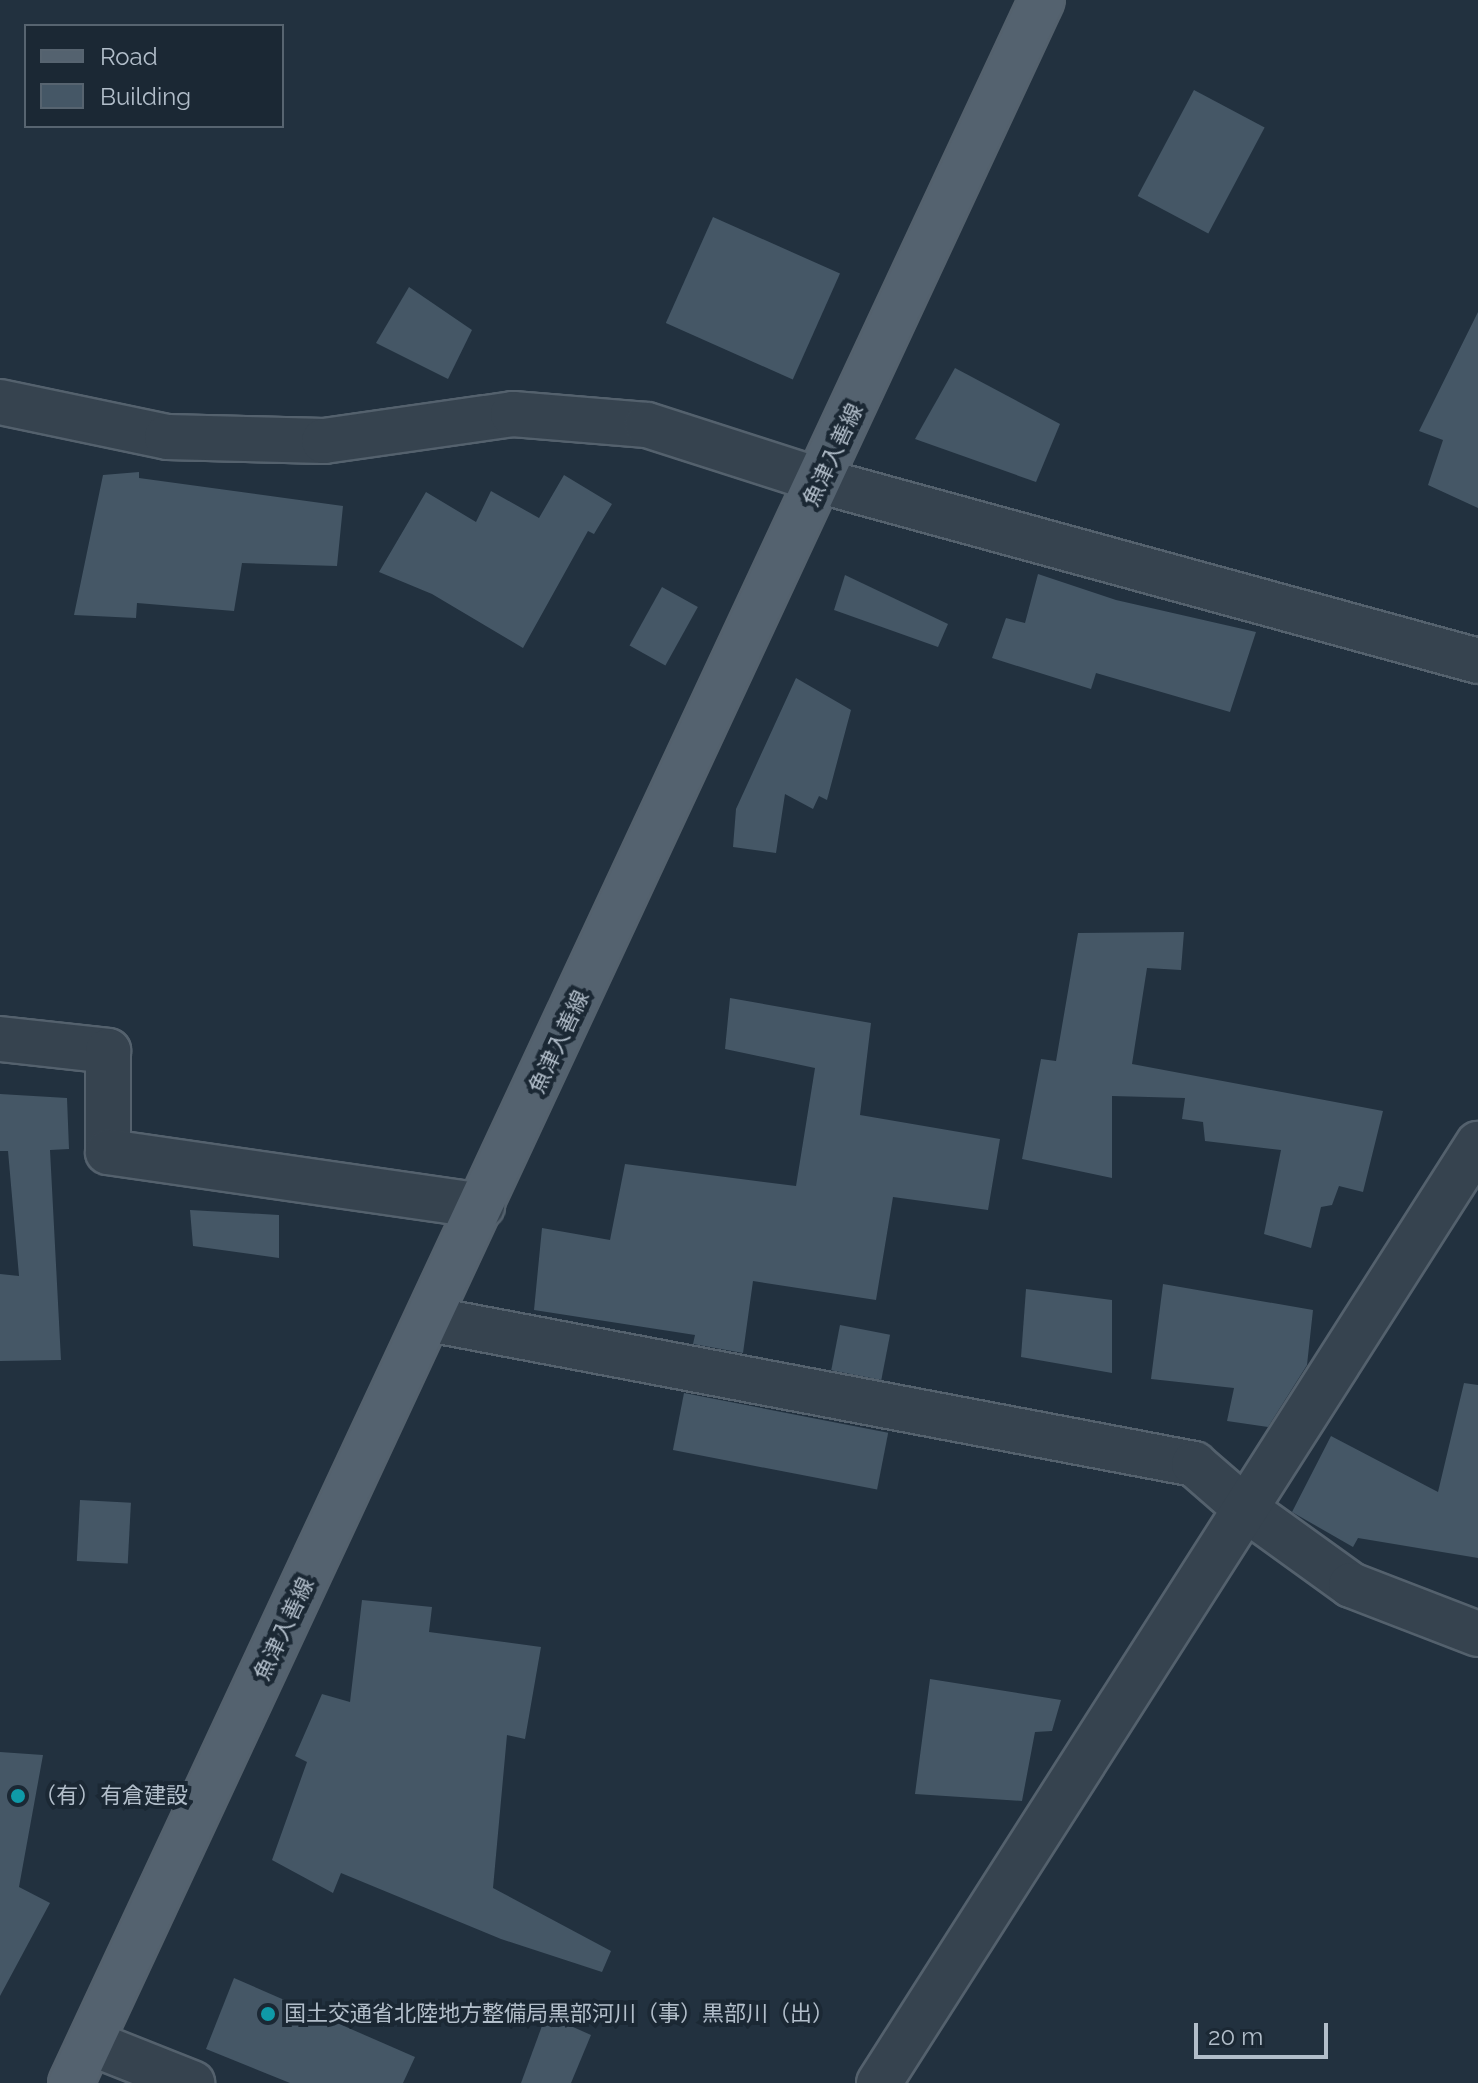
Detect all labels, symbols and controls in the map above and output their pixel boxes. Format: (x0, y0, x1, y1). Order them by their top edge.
legend (24, 24, 284, 128)
text: Road (100, 42, 158, 71)
text: Building (100, 82, 191, 111)
street label: 魚津入善線 (798, 400, 868, 510)
street label: 魚津入善線 (524, 987, 594, 1097)
street label: 魚津入善線 (249, 1574, 319, 1684)
place label: （有）有倉建設 (34, 1783, 188, 1809)
marker: （有）有倉建設 (9, 1787, 27, 1805)
place label: 国土交通省北陸地方整備局黒部河川（事）黒部川（出） (284, 2001, 834, 2027)
marker: 国土交通省北陸地方整備局黒部河川（事）黒部川（出） (259, 2005, 277, 2023)
scale bar (1198, 2007, 1332, 2057)
text: 20 m (1208, 2022, 1263, 2051)

